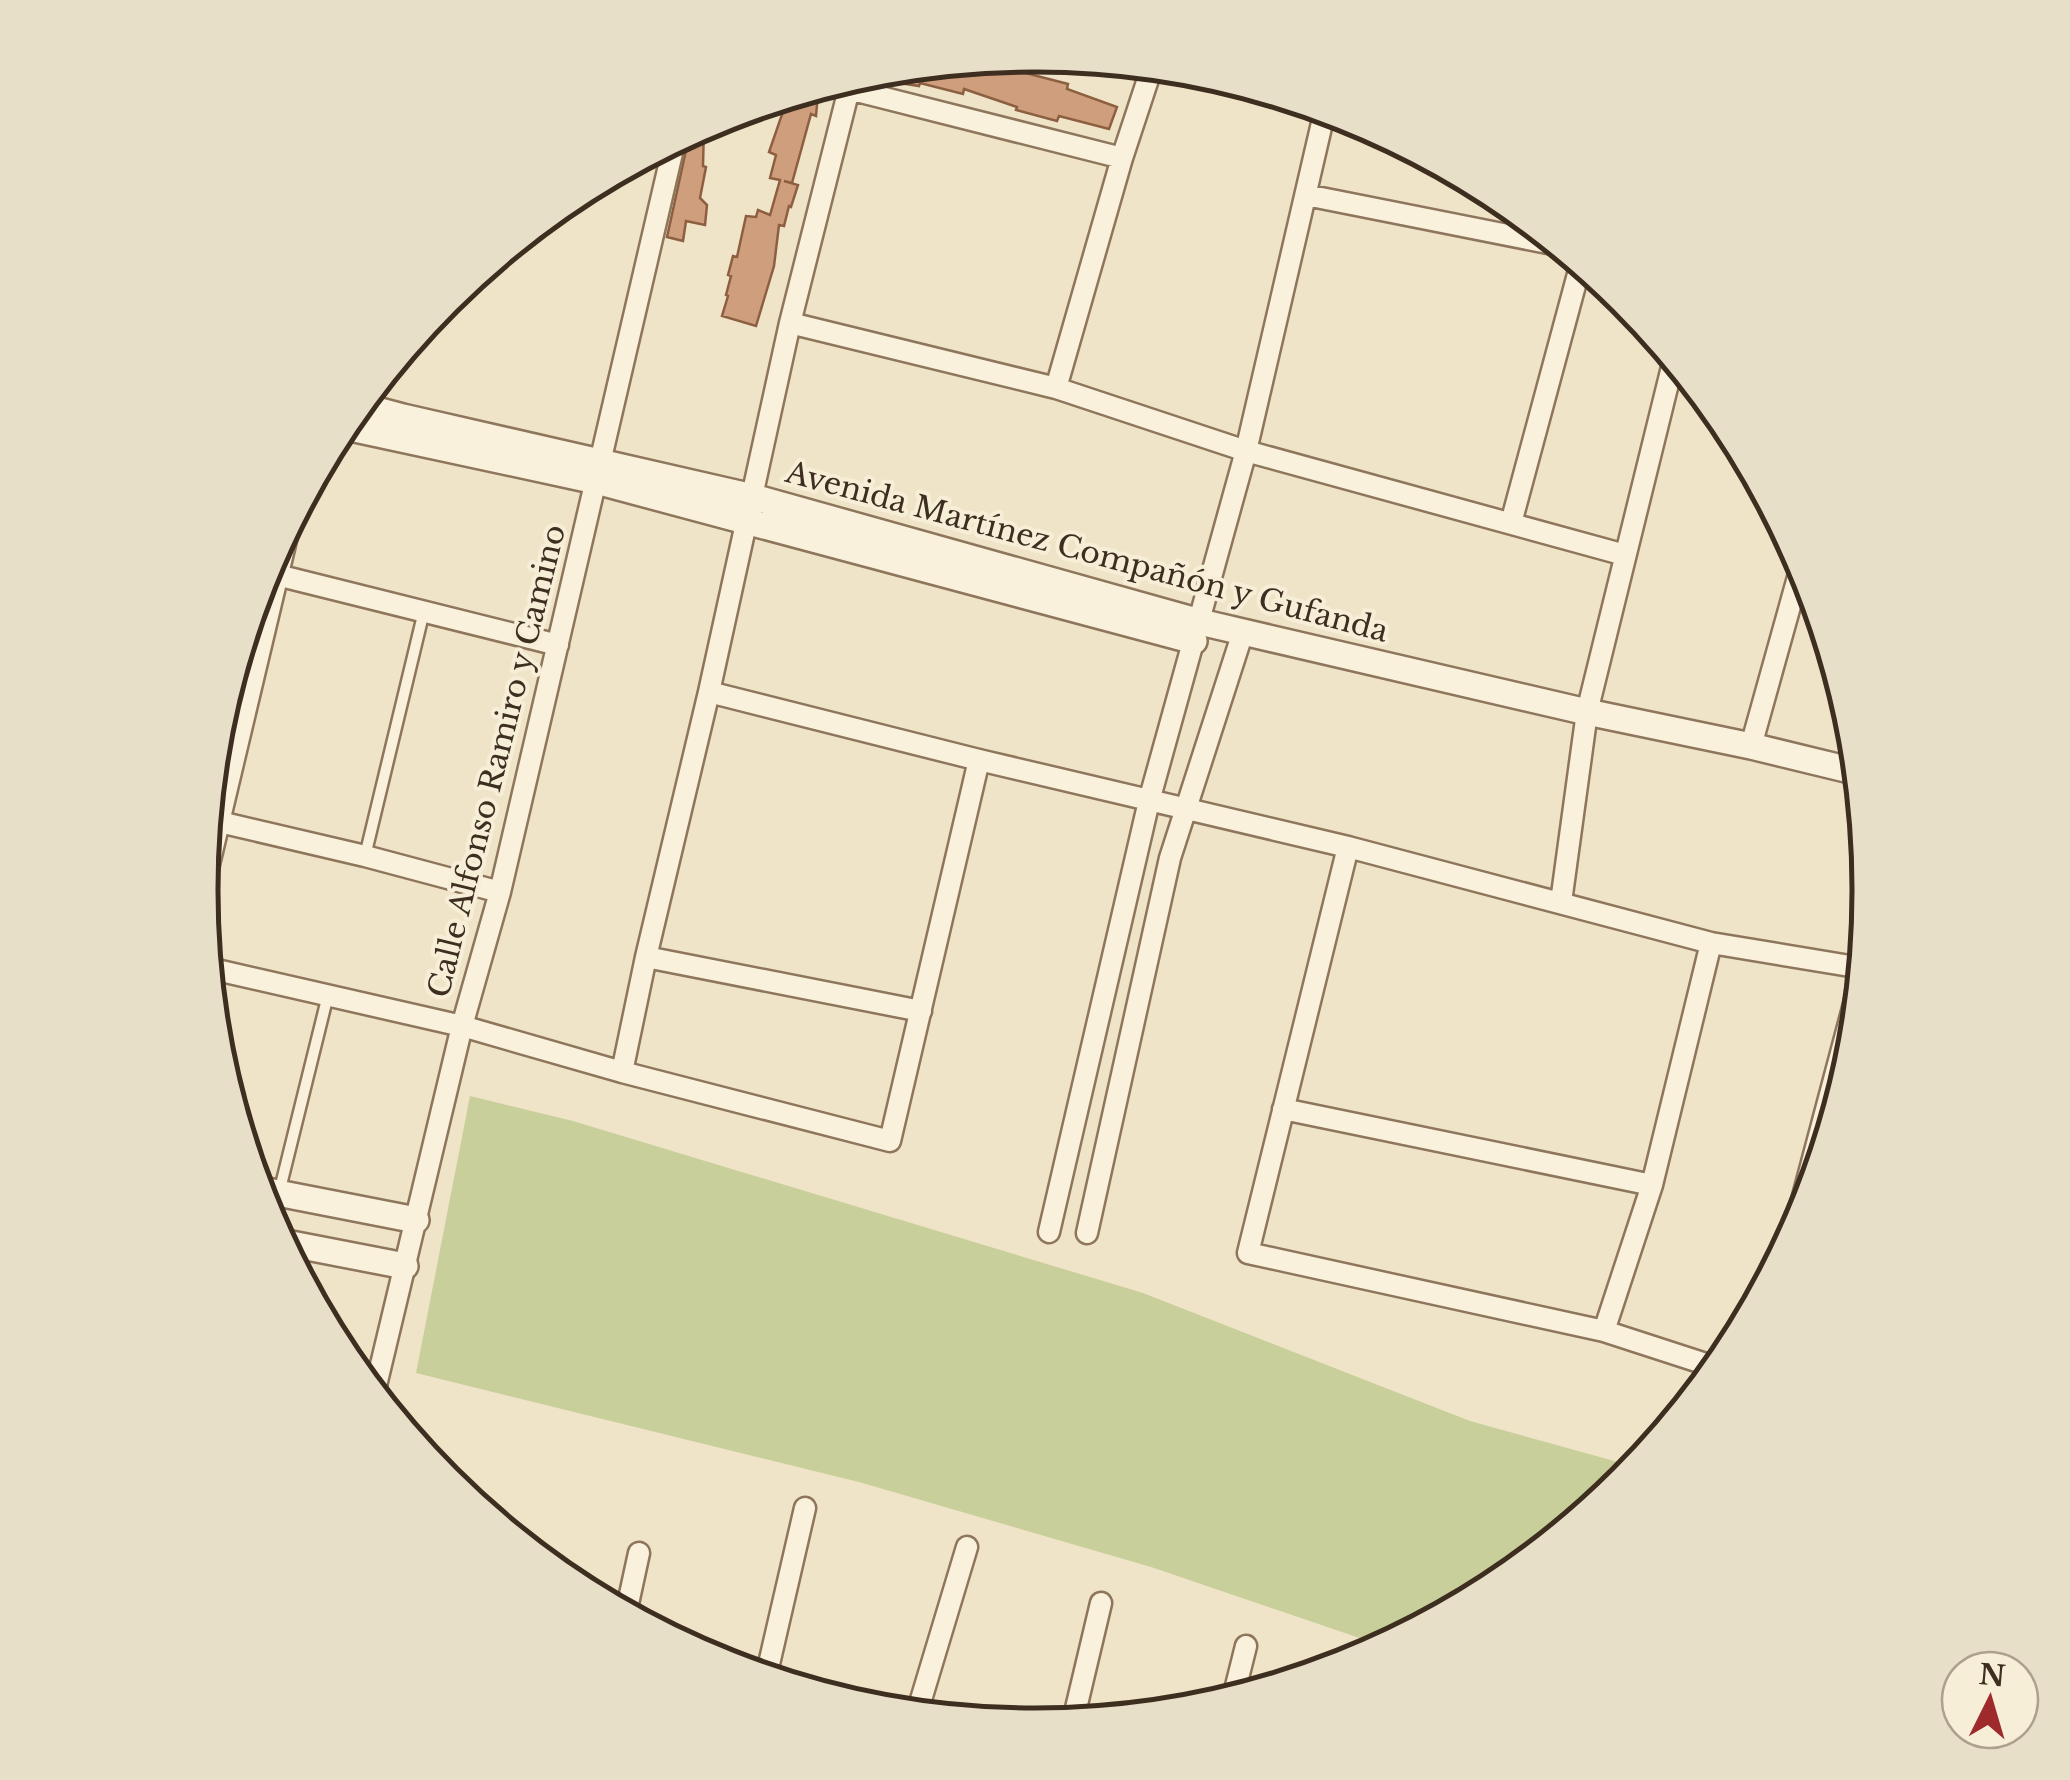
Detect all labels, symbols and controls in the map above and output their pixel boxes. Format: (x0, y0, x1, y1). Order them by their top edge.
street label: Avenida Martínez Compañón y Gufanda (781, 453, 1393, 650)
street label: Calle Alfonso Ramiro y Camino (420, 521, 573, 1001)
north arrow (1940, 1650, 2040, 1750)
text: N (1977, 1657, 2007, 1694)

